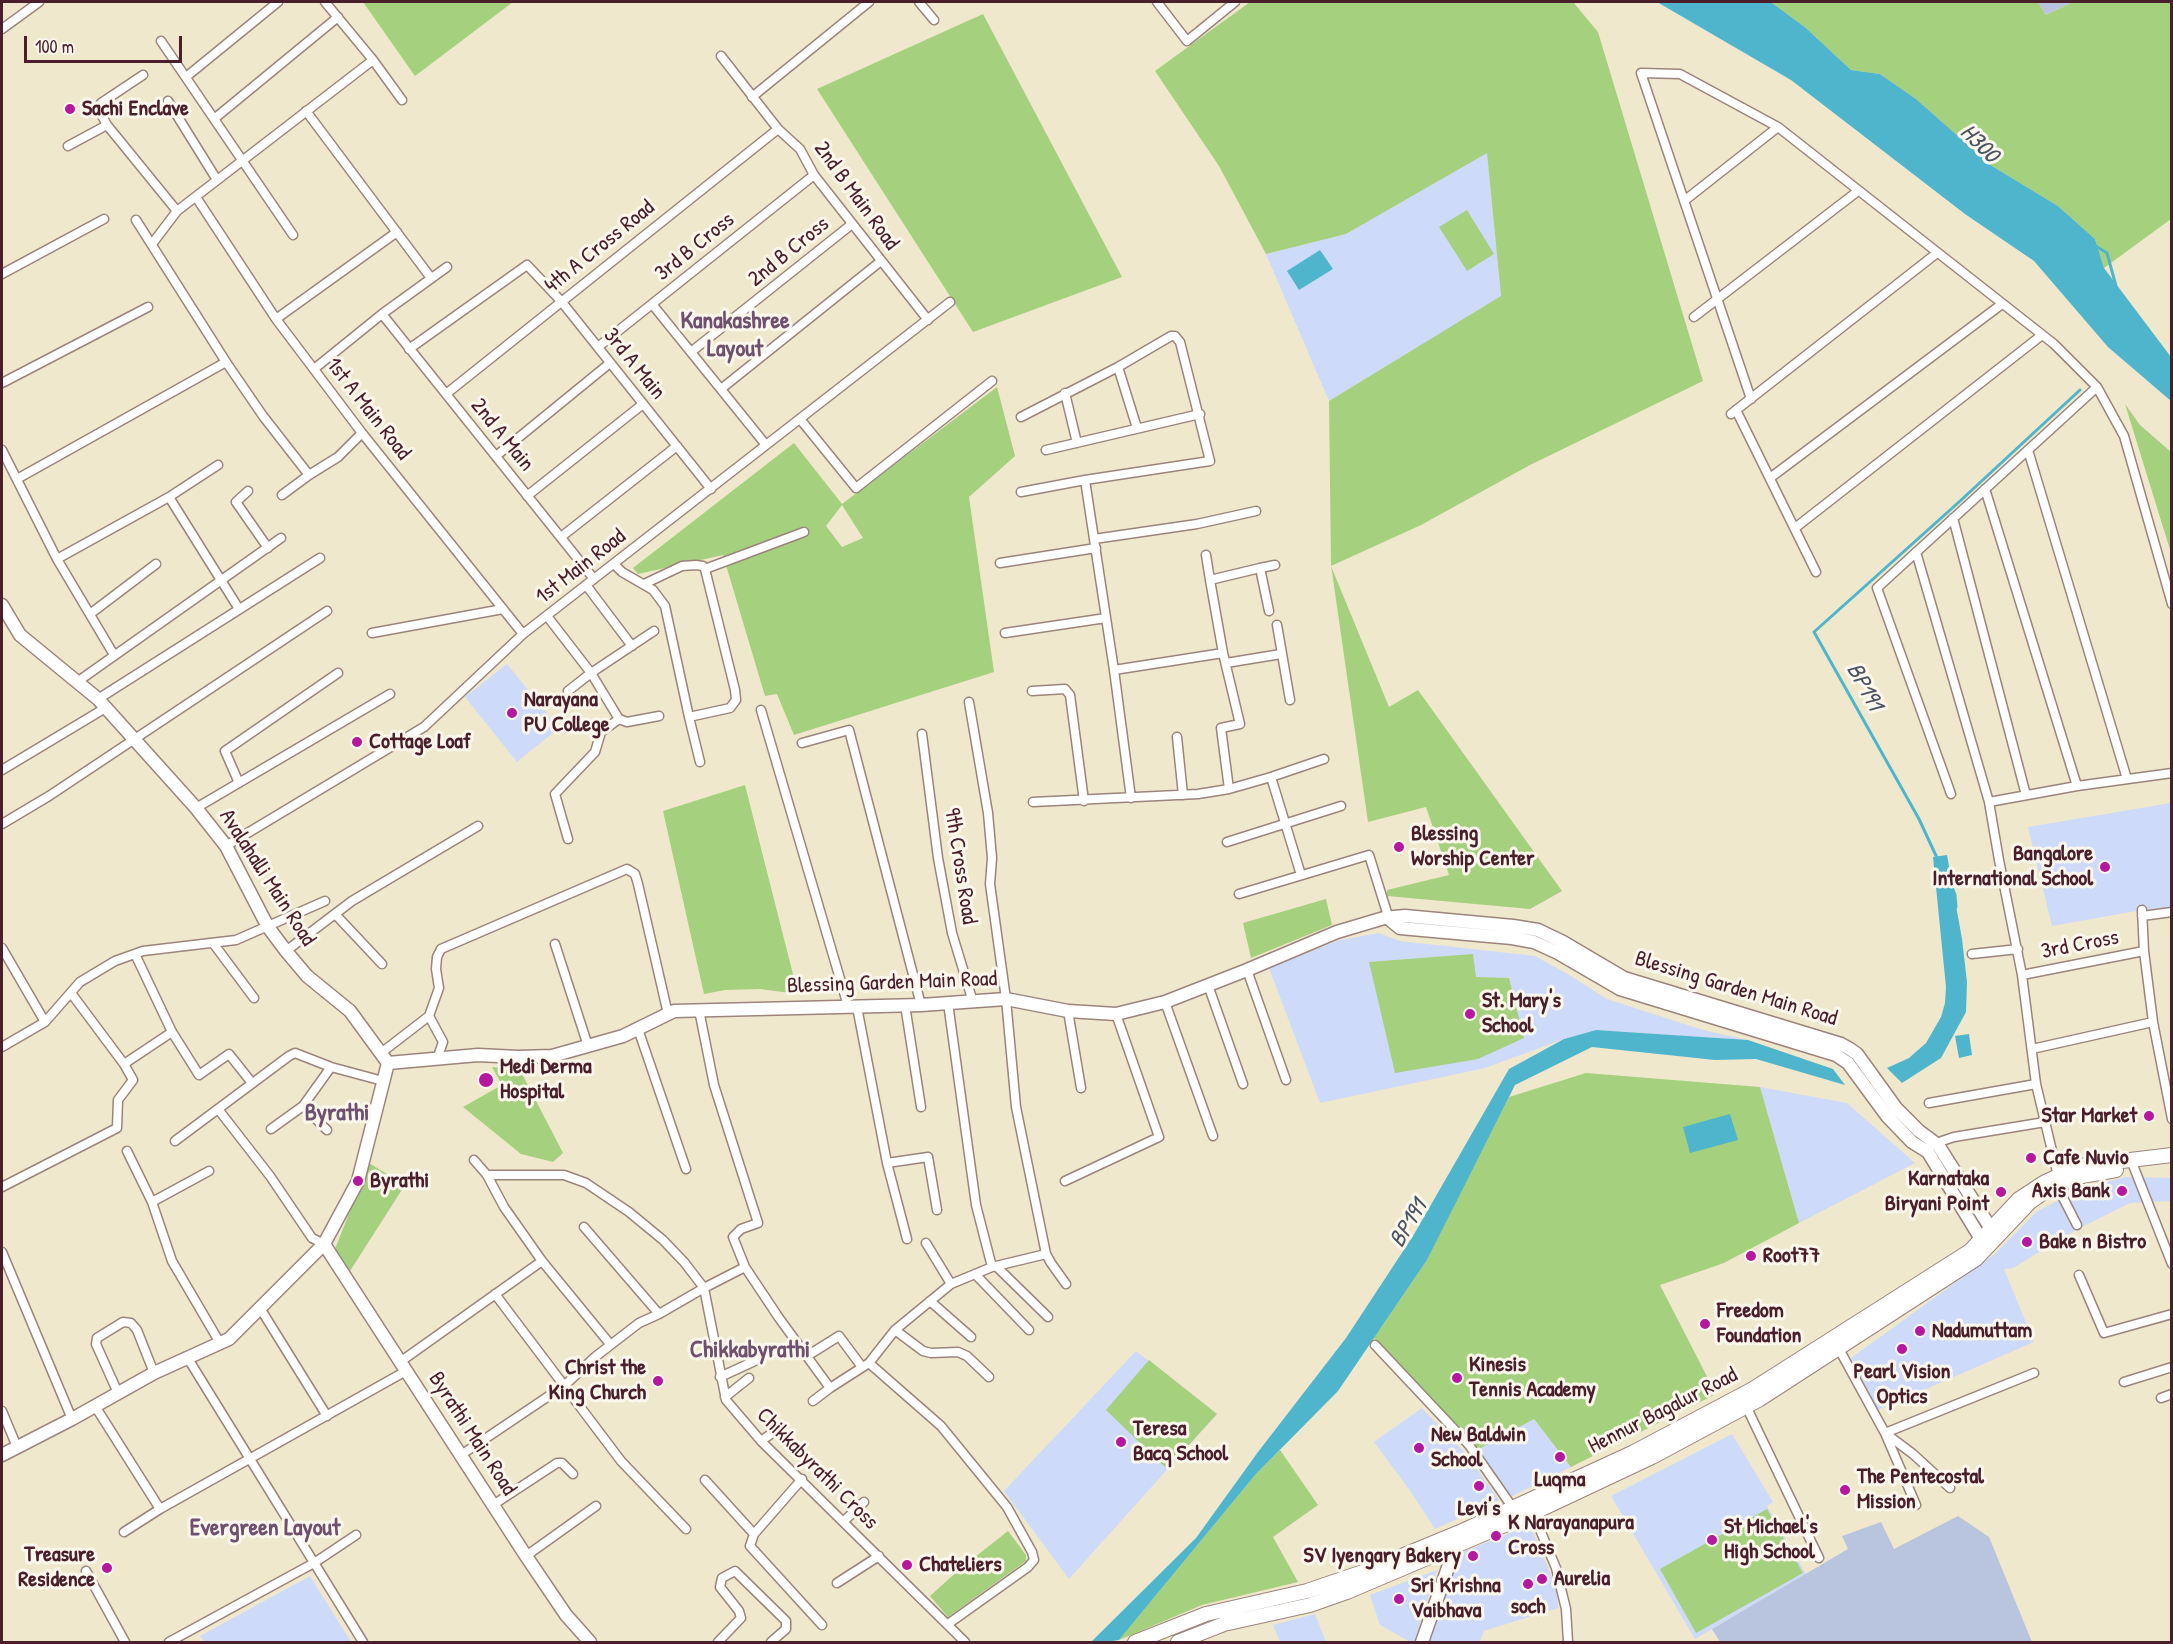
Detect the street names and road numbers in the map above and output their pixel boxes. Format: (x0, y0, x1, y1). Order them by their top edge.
street label: 2nd B Main Road (808, 137, 904, 255)
street label: 4th A Cross Road (540, 195, 660, 299)
street label: 3rd B Cross (650, 207, 740, 287)
street label: 2nd B Cross (743, 211, 835, 293)
street label: 3rd A Main (597, 323, 671, 405)
street label: 1st A Main Road (320, 353, 416, 465)
street label: 2nd A Main (465, 393, 539, 477)
street label: 1st Main Road (531, 524, 631, 610)
street label: Avalahalli Main Road (213, 805, 321, 951)
street label: 9th Cross Road (938, 806, 982, 926)
street label: 3rd Cross (2039, 925, 2121, 965)
street label: Blessing Garden Main Road (1632, 946, 1840, 1032)
street label: Blessing Garden Main Road (787, 966, 997, 1000)
street label: Hennur Bagalur Road (1584, 1362, 1742, 1460)
street label: Byrathi Main Road (422, 1367, 522, 1501)
street label: Chikkabyrathi Cross (750, 1402, 884, 1536)

